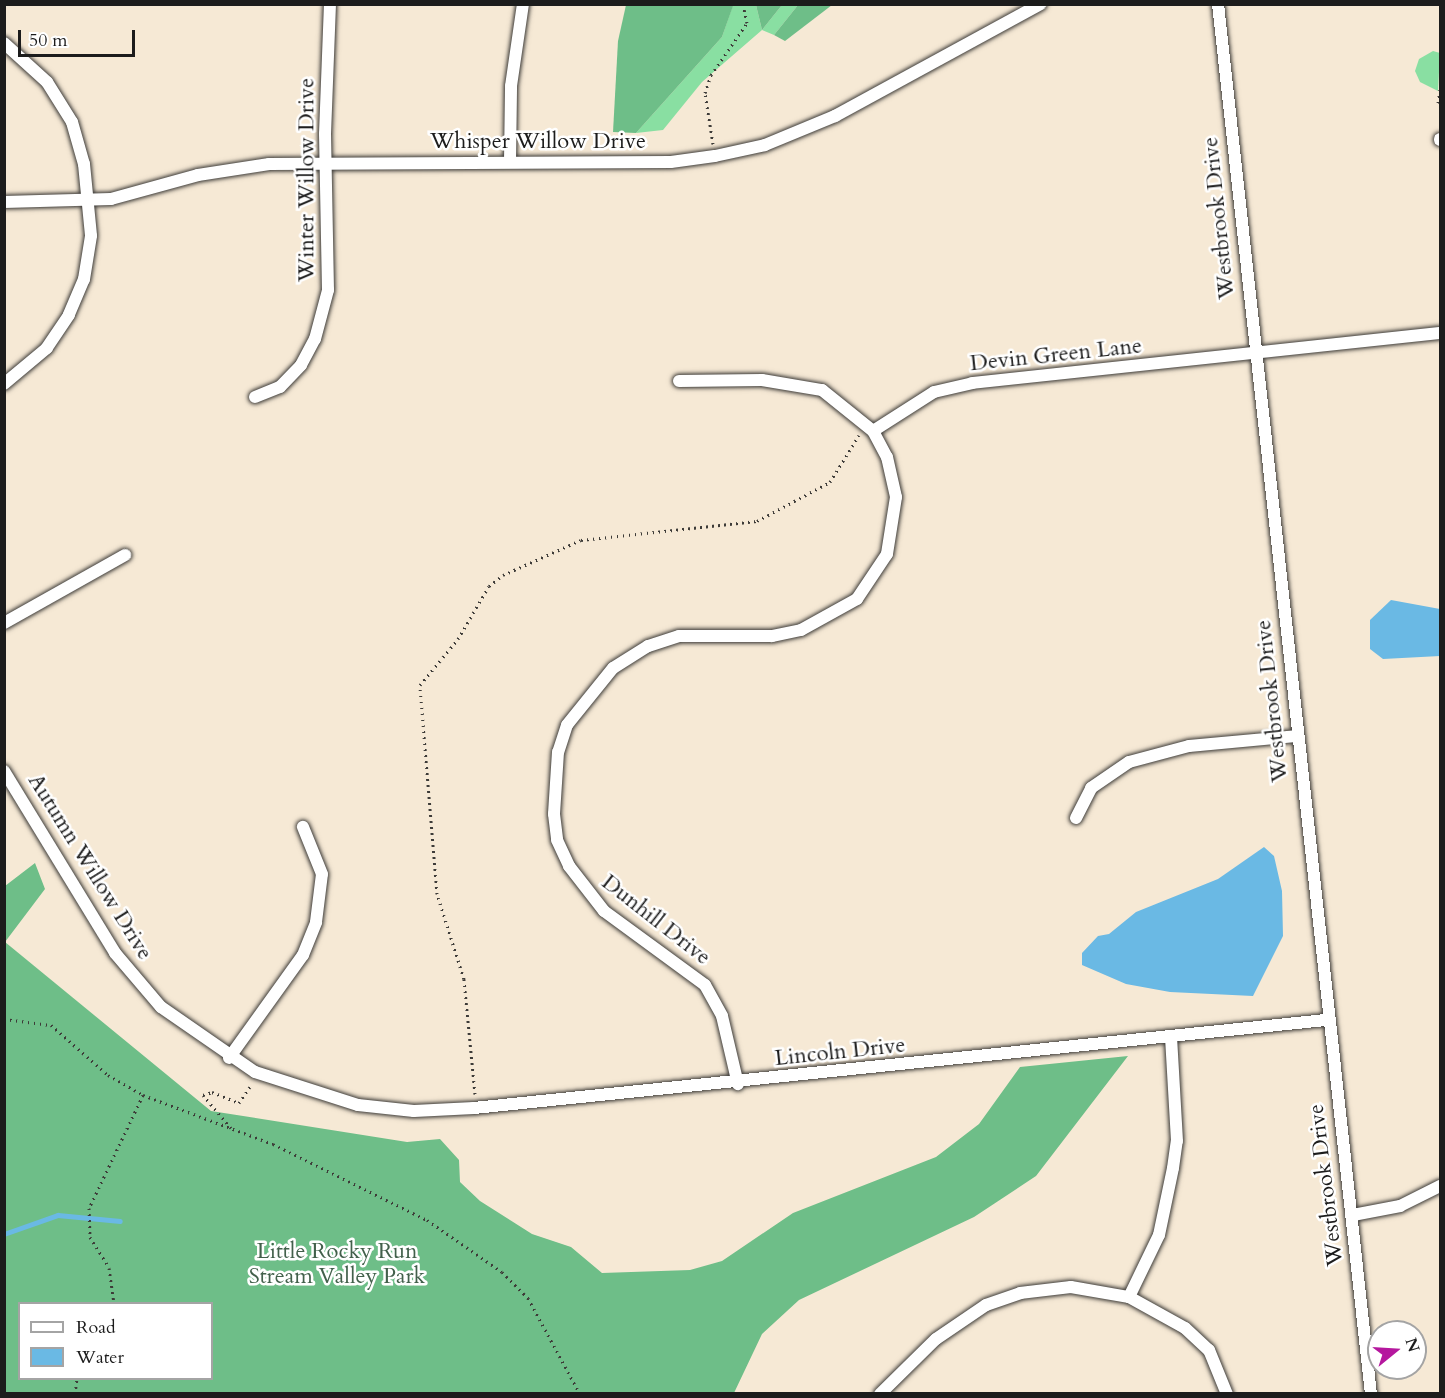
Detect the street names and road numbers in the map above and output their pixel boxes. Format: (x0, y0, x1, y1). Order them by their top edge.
street label: Winter Willow Drive (294, 78, 320, 282)
street label: Whisper Willow Drive (430, 129, 646, 155)
street label: Westbrook Drive (1197, 136, 1241, 300)
street label: Devin Green Lane (969, 333, 1143, 377)
street label: Westbrook Drive (1250, 619, 1294, 783)
street label: Autumn Willow Drive (22, 769, 158, 965)
street label: Dunhill Drive (596, 869, 716, 971)
street label: Lincoln Drive (773, 1032, 907, 1072)
street label: Westbrook Drive (1303, 1102, 1349, 1268)

